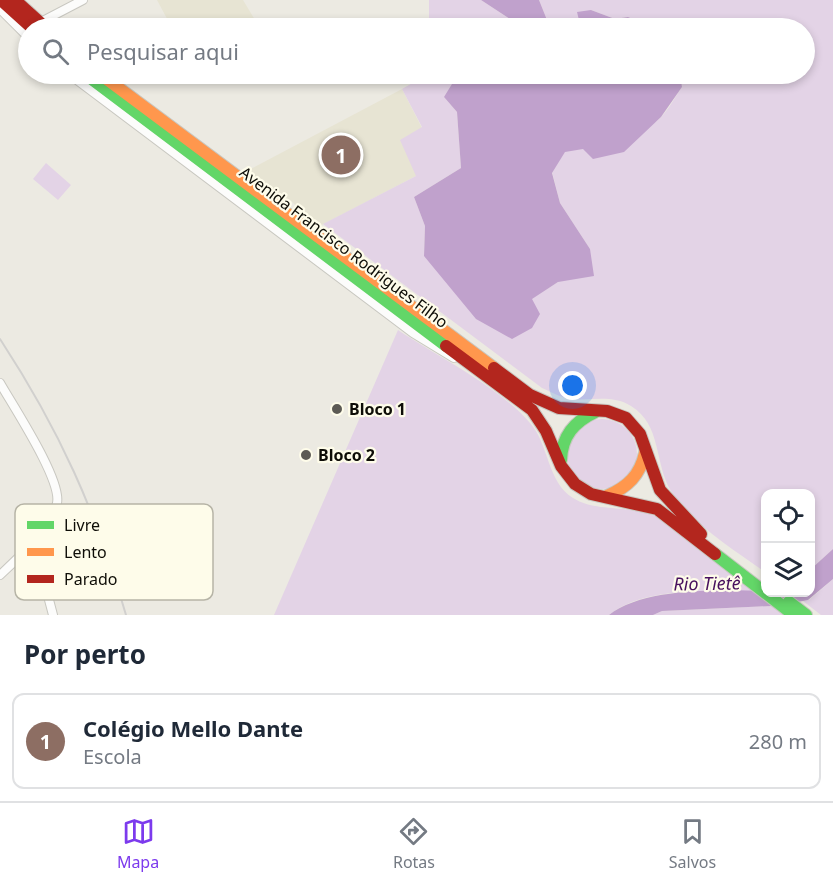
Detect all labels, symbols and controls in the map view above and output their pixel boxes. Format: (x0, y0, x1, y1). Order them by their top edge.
search box (18, 18, 815, 84)
icon: search (39, 35, 72, 68)
text: Pesquisar aqui (87, 36, 239, 66)
pin: 1 (322, 132, 360, 178)
street label: Avenida Francisco Rodrigues Filho (235, 161, 453, 333)
your location (558, 371, 587, 400)
place label: Bloco 1 (349, 398, 406, 420)
marker: Bloco 1 (330, 402, 344, 416)
place label: Bloco 2 (318, 444, 375, 466)
marker: Bloco 2 (299, 448, 313, 462)
map controls (761, 489, 815, 597)
button: locate (761, 489, 815, 543)
legend (15, 504, 213, 600)
text: Livre (64, 514, 100, 536)
text: Lento (64, 541, 107, 563)
button: layers (761, 543, 815, 597)
text: Parado (64, 568, 117, 590)
water label: Rio Tietê (673, 570, 741, 596)
text: Por perto (24, 636, 146, 672)
text: Colégio Mello Dante (83, 713, 303, 743)
text: 1 (40, 728, 51, 755)
text: 280 m (749, 728, 807, 755)
text: Escola (83, 743, 142, 770)
tab: Mapa (117, 815, 159, 873)
tab: Rotas (393, 815, 435, 873)
tab: Salvos (669, 815, 716, 873)

